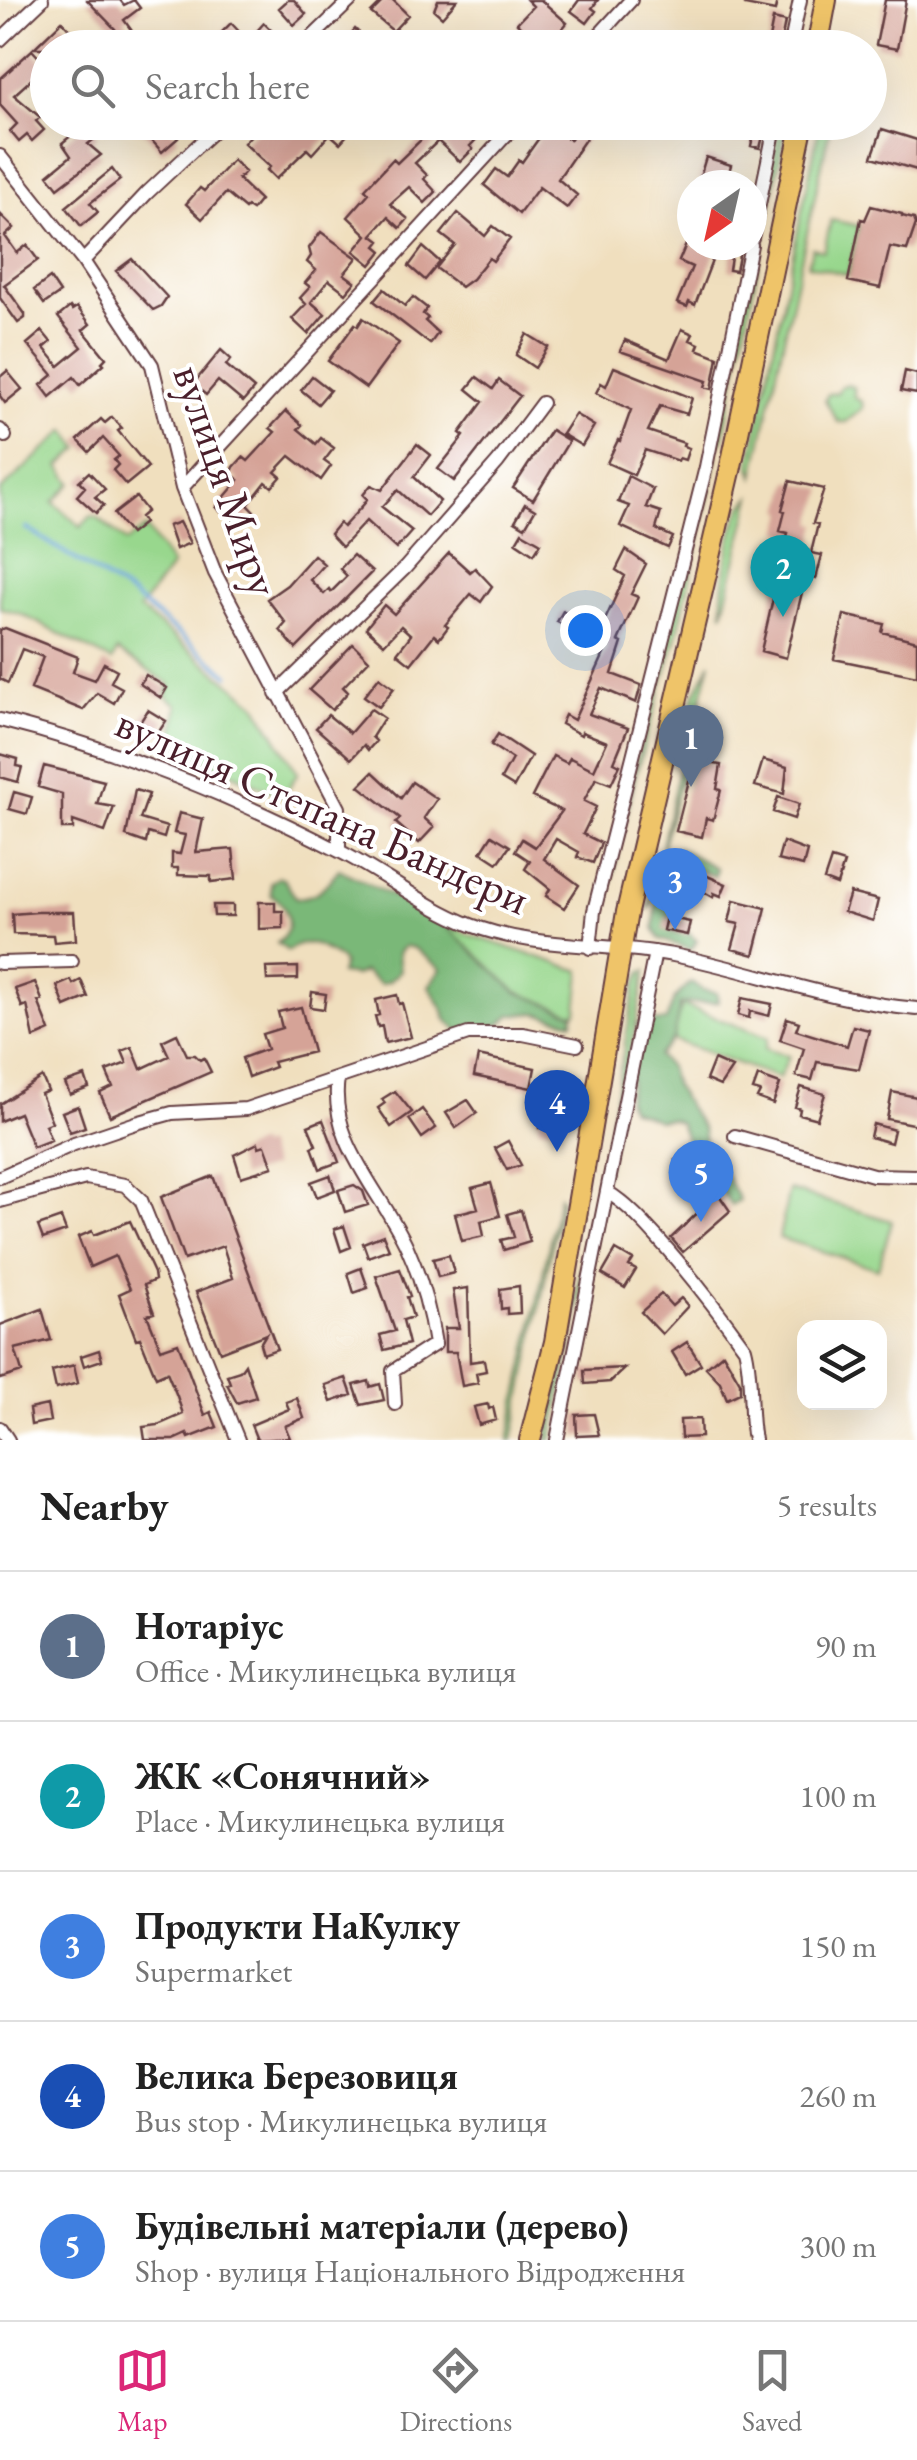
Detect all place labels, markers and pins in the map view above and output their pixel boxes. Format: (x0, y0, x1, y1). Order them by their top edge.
pin: 2 (750, 534, 816, 617)
pin: 1 (658, 704, 724, 787)
pin: 3 (642, 848, 708, 930)
pin: 4 (524, 1070, 590, 1152)
pin: 5 (668, 1140, 734, 1222)

